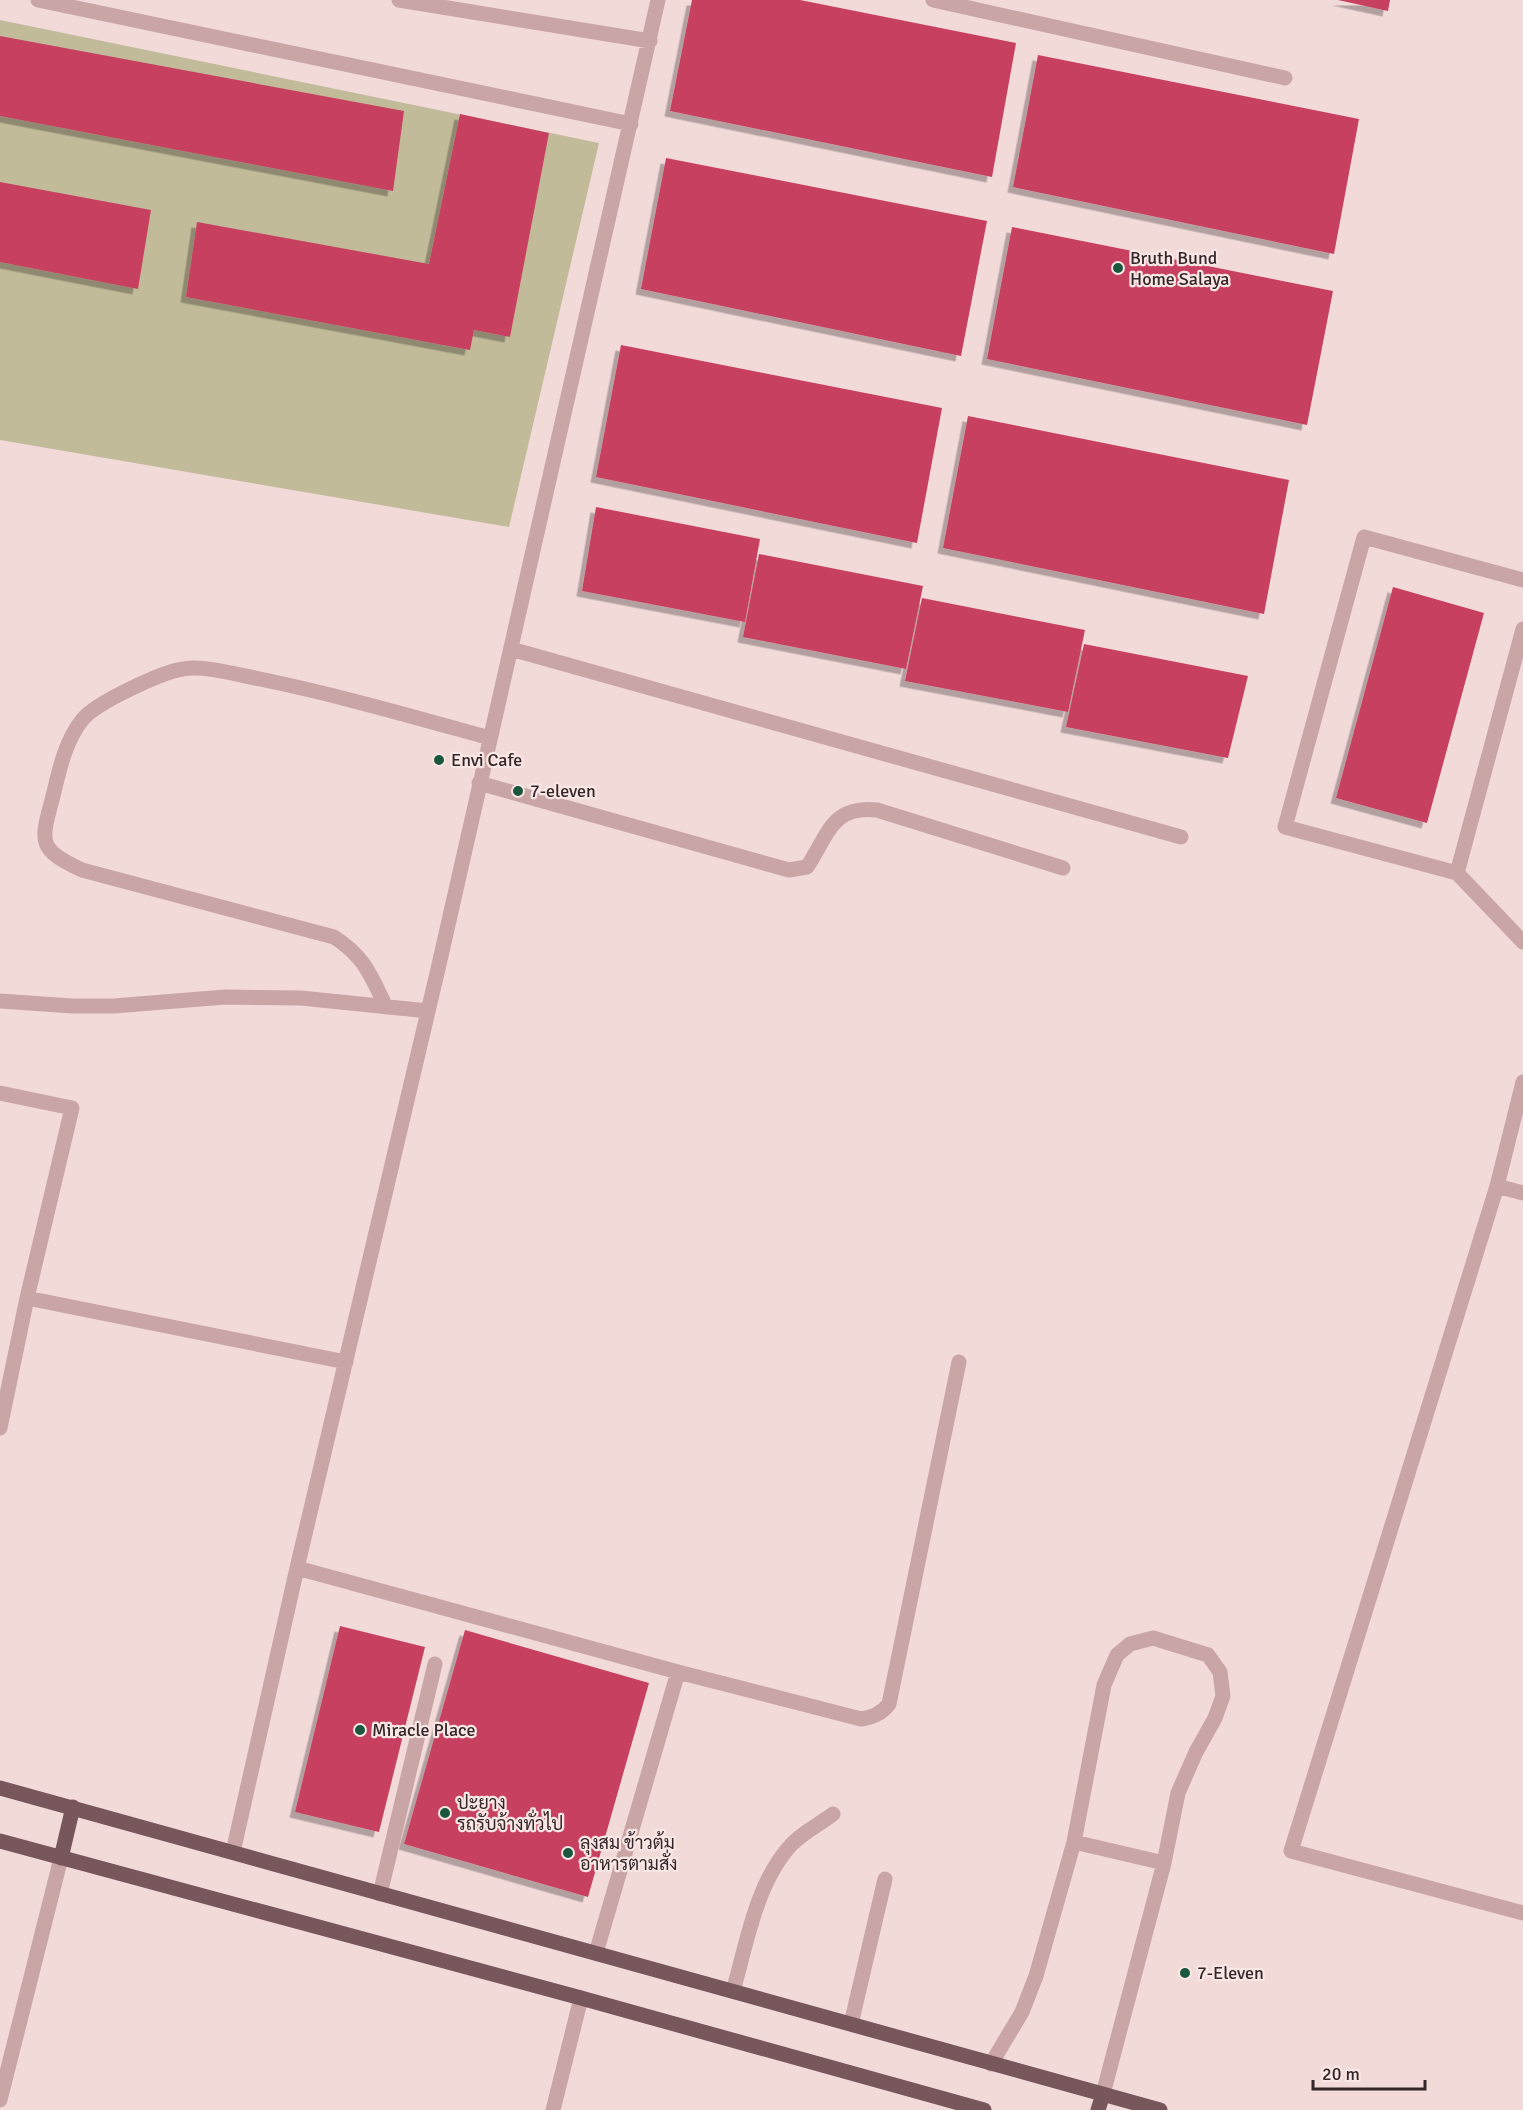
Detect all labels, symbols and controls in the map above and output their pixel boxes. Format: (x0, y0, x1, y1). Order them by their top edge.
place label: Bruth Bund Home Salaya (1130, 247, 1229, 290)
marker: Bruth Bund Home Salaya (1111, 261, 1125, 275)
place label: Envi Cafe (451, 749, 522, 771)
marker: Envi Cafe (432, 753, 446, 767)
place label: 7-eleven (530, 780, 596, 802)
marker: 7-eleven (511, 784, 525, 798)
place label: Miracle Place (372, 1719, 476, 1741)
marker: Miracle Place (353, 1723, 367, 1737)
place label: ปะยาง รถรับจ้างทั่วไป (457, 1792, 563, 1835)
marker: ปะยาง รถรับจ้างทั่วไป (438, 1806, 452, 1820)
place label: ลุงสม ข้าวต้ม อาหารตามสั่ง (580, 1831, 678, 1875)
marker: ลุงสม ข้าวต้ม อาหารตามสั่ง (561, 1846, 575, 1860)
place label: 7-Eleven (1197, 1962, 1264, 1984)
marker: 7-Eleven (1178, 1966, 1192, 1980)
scale bar (1313, 2053, 1426, 2091)
text: 20 m (1322, 2063, 1360, 2085)

